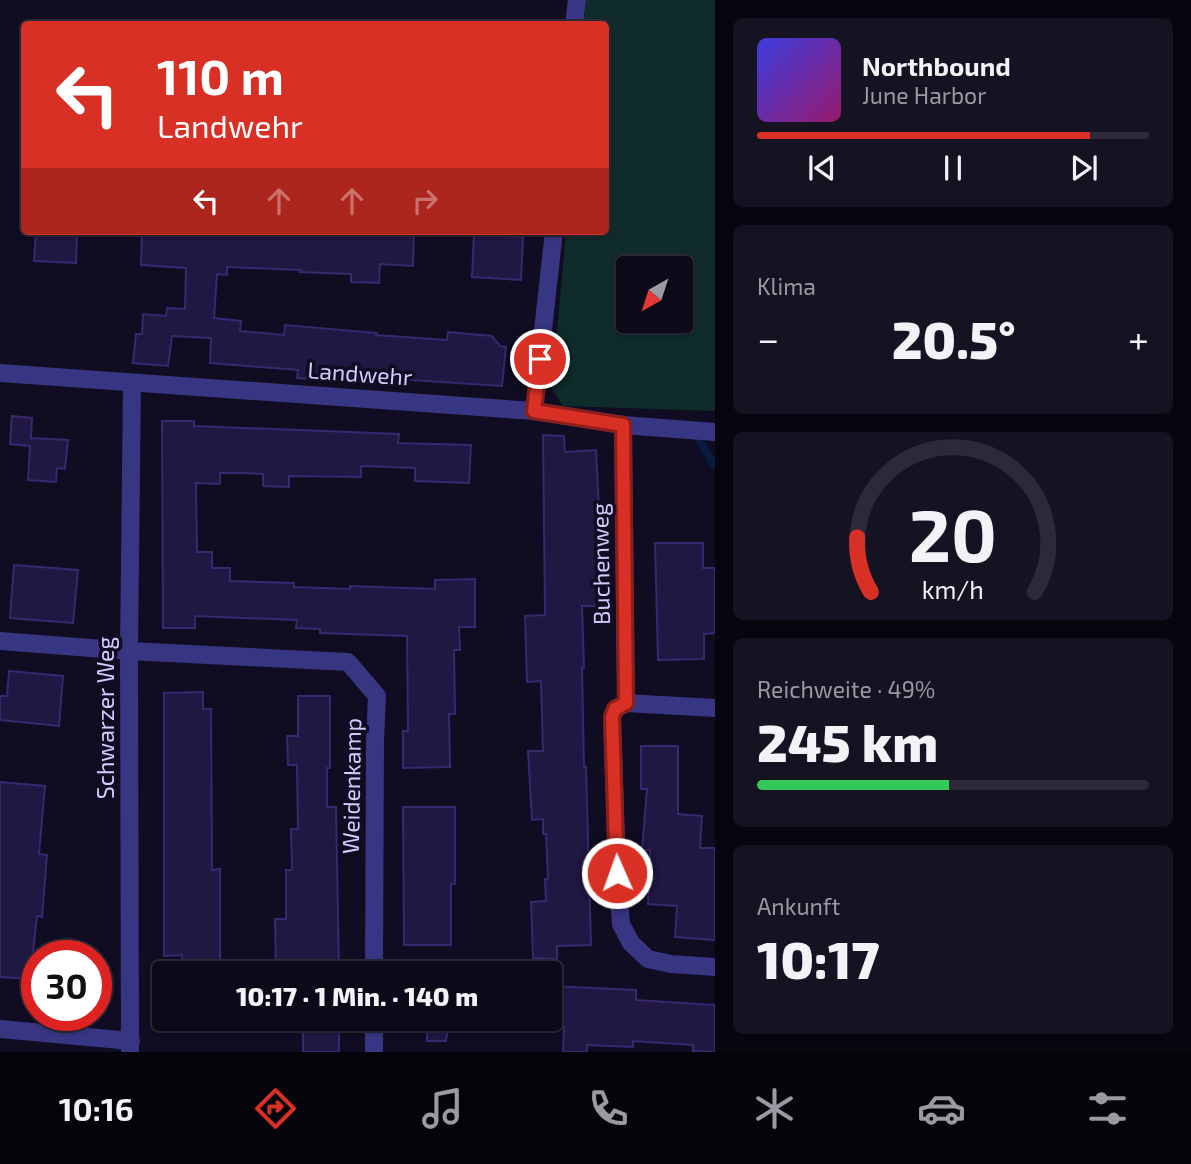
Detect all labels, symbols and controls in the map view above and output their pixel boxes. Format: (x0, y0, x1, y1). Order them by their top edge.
text: 110 m (157, 46, 284, 105)
icon: left (42, 49, 133, 140)
text: Northbound (862, 50, 1011, 81)
text: June Harbor (862, 81, 986, 109)
text: Landwehr (157, 106, 303, 144)
icon: previous (803, 149, 841, 187)
icon: pause (934, 149, 972, 187)
icon: next (1065, 149, 1103, 187)
icon: left (187, 182, 225, 220)
icon: ahead (260, 182, 298, 220)
icon: ahead (333, 182, 371, 220)
icon: right (406, 182, 444, 220)
north arrow (616, 256, 693, 332)
map controls (616, 256, 693, 333)
text: Klima (757, 272, 816, 300)
text: 20.5° (892, 307, 1016, 369)
text: − (757, 315, 779, 361)
text: + (1128, 315, 1149, 361)
pin (510, 329, 570, 389)
icon: arrive (521, 340, 559, 378)
street label: Landwehr (307, 355, 413, 391)
text: 20 (909, 489, 997, 577)
street label: Buchenweg (585, 503, 615, 625)
text: km/h (922, 574, 984, 604)
street label: Schwarzer Weg (91, 637, 119, 799)
text: Reichweite · 49% (757, 675, 935, 703)
text: 245 km (757, 710, 938, 772)
street label: Weidenkamp (336, 718, 366, 854)
position arrow (580, 836, 654, 910)
text: Ankunft (757, 892, 840, 920)
text: 10:17 (757, 927, 879, 989)
speed limit sign: 30 (21, 940, 112, 1031)
text: 10:17 · 1 Min. · 140 m (236, 980, 478, 1011)
icon: directions (251, 1084, 300, 1133)
icon: music (418, 1084, 467, 1133)
icon: phone (584, 1084, 633, 1133)
icon: climate (750, 1084, 799, 1133)
icon: car (917, 1084, 966, 1133)
icon: filters (1083, 1084, 1132, 1133)
text: 10:16 (59, 1089, 134, 1127)

